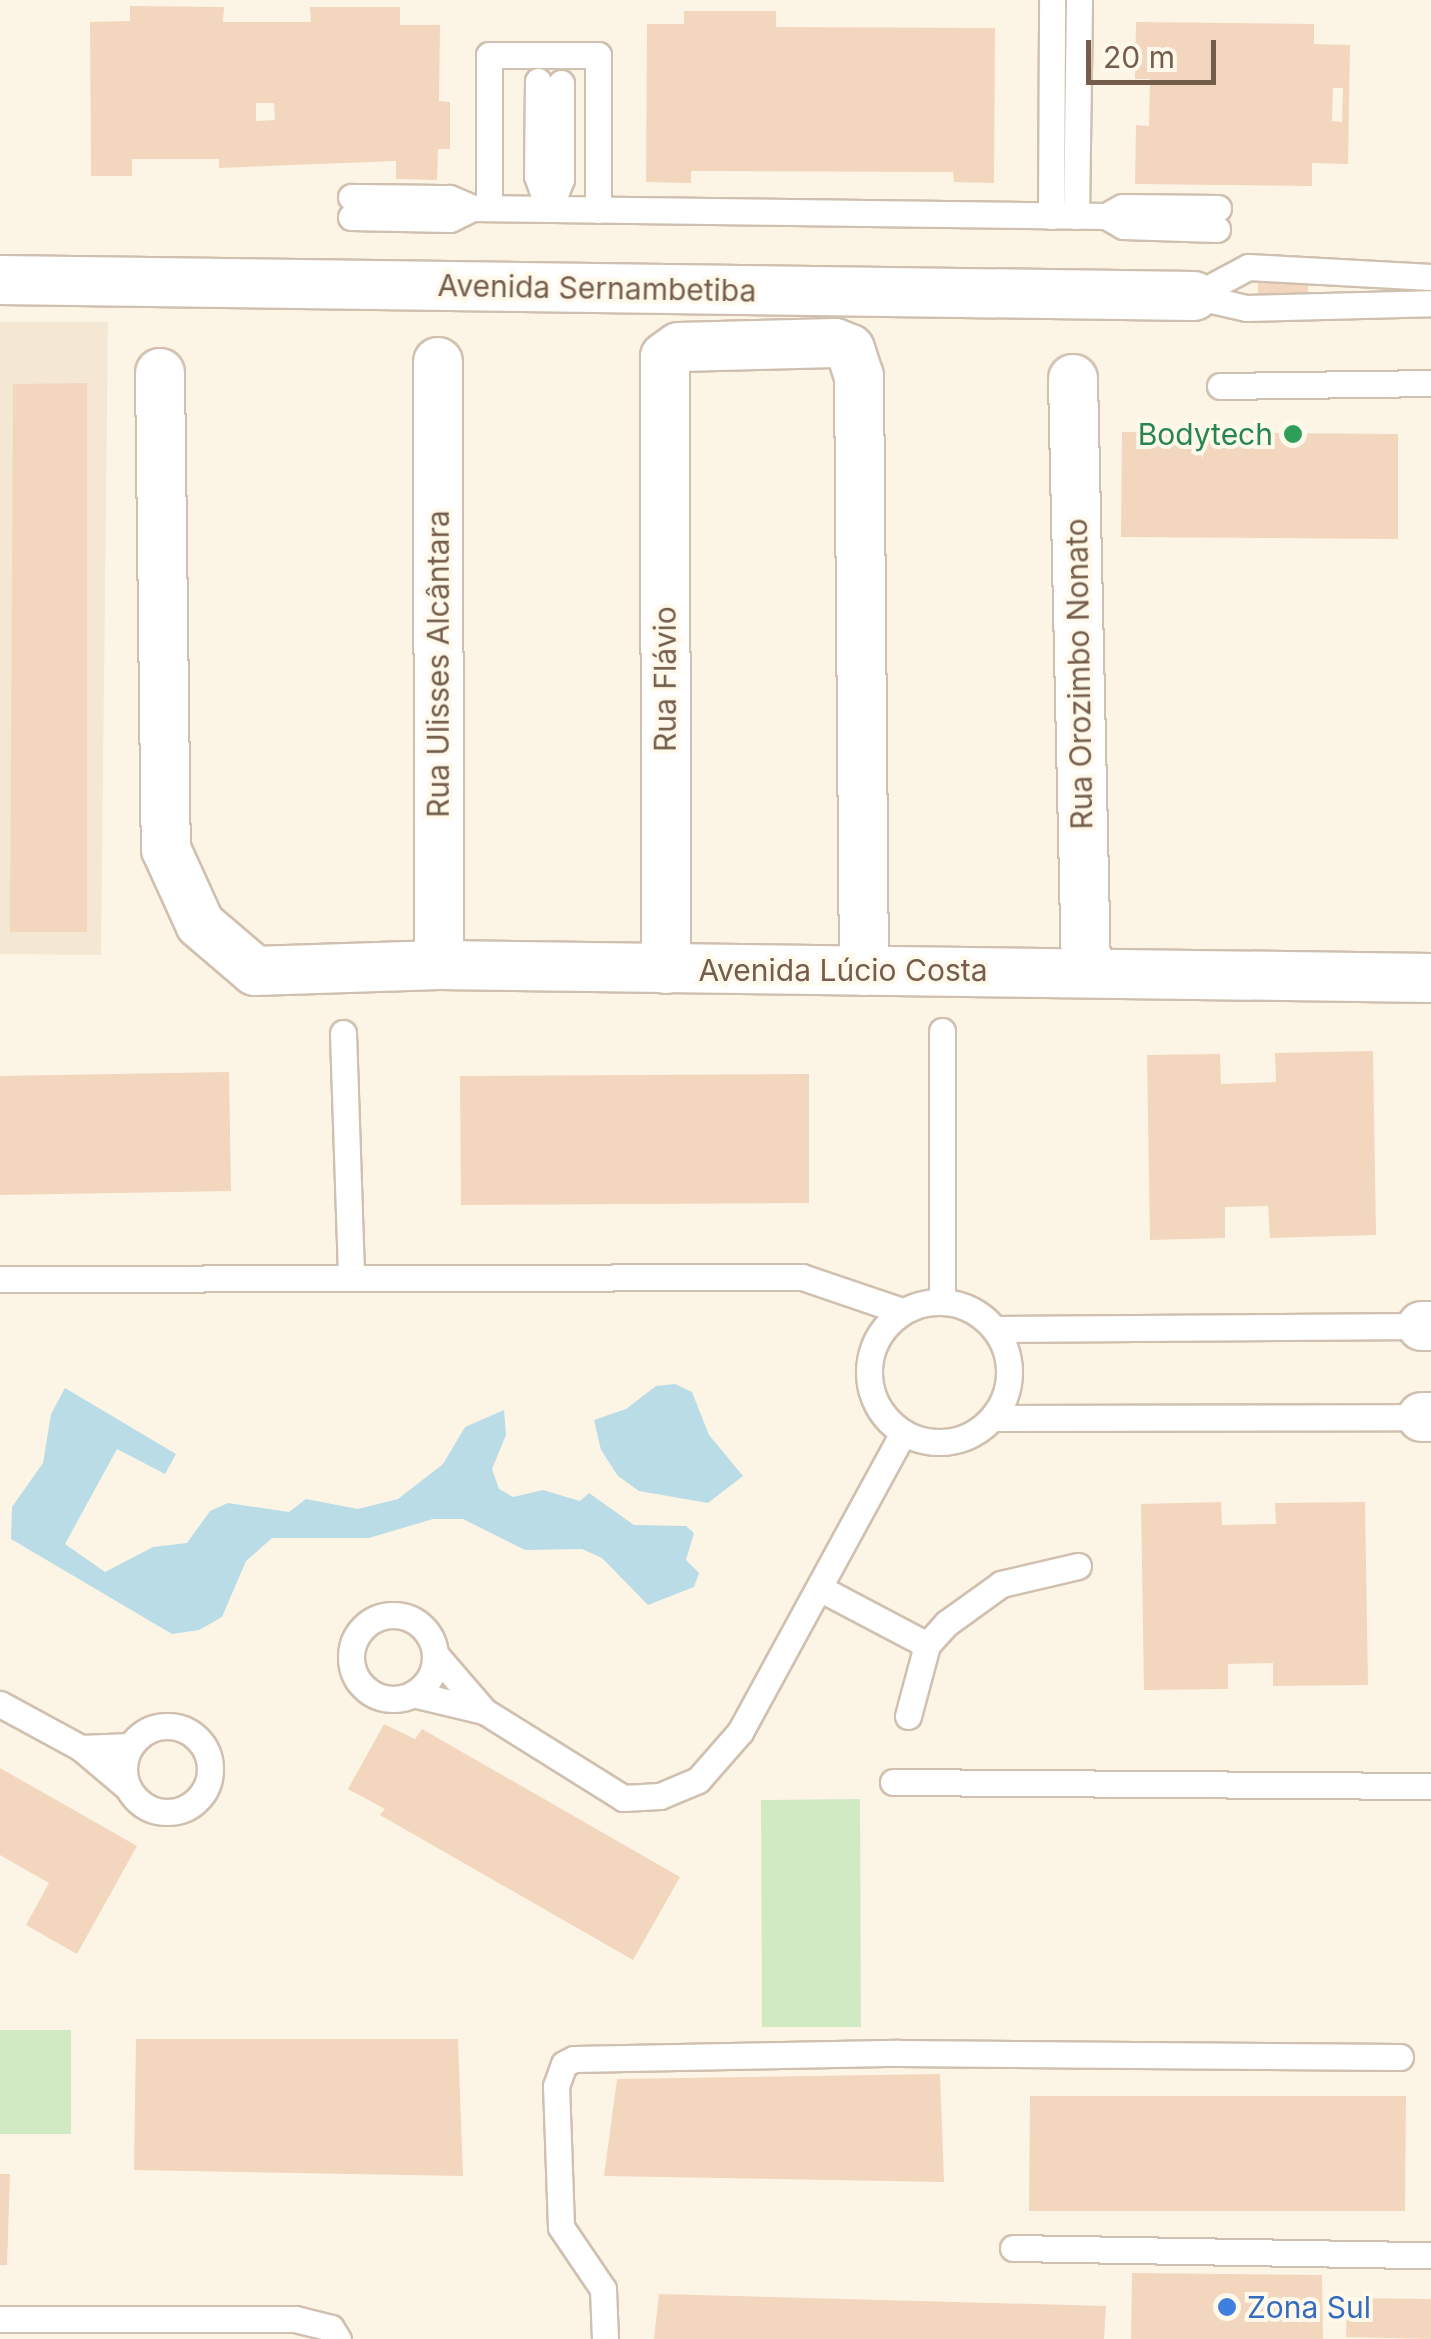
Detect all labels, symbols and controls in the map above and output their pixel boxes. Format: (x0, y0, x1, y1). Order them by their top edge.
scale bar (1091, 20, 1221, 82)
text: 20 m (1103, 39, 1175, 75)
street label: Avenida Sernambetiba (437, 267, 757, 309)
place label: Bodytech (1138, 416, 1273, 452)
marker: Bodytech (1282, 423, 1304, 445)
street label: Rua Ulisses Alcântara (420, 510, 456, 818)
street label: Rua Orozimbo Nonato (1058, 518, 1100, 830)
street label: Rua Flávio (647, 606, 683, 752)
street label: Avenida Lúcio Costa (698, 952, 988, 988)
place label: Zona Sul (1247, 2289, 1371, 2325)
marker: Zona Sul (1216, 2296, 1238, 2318)

